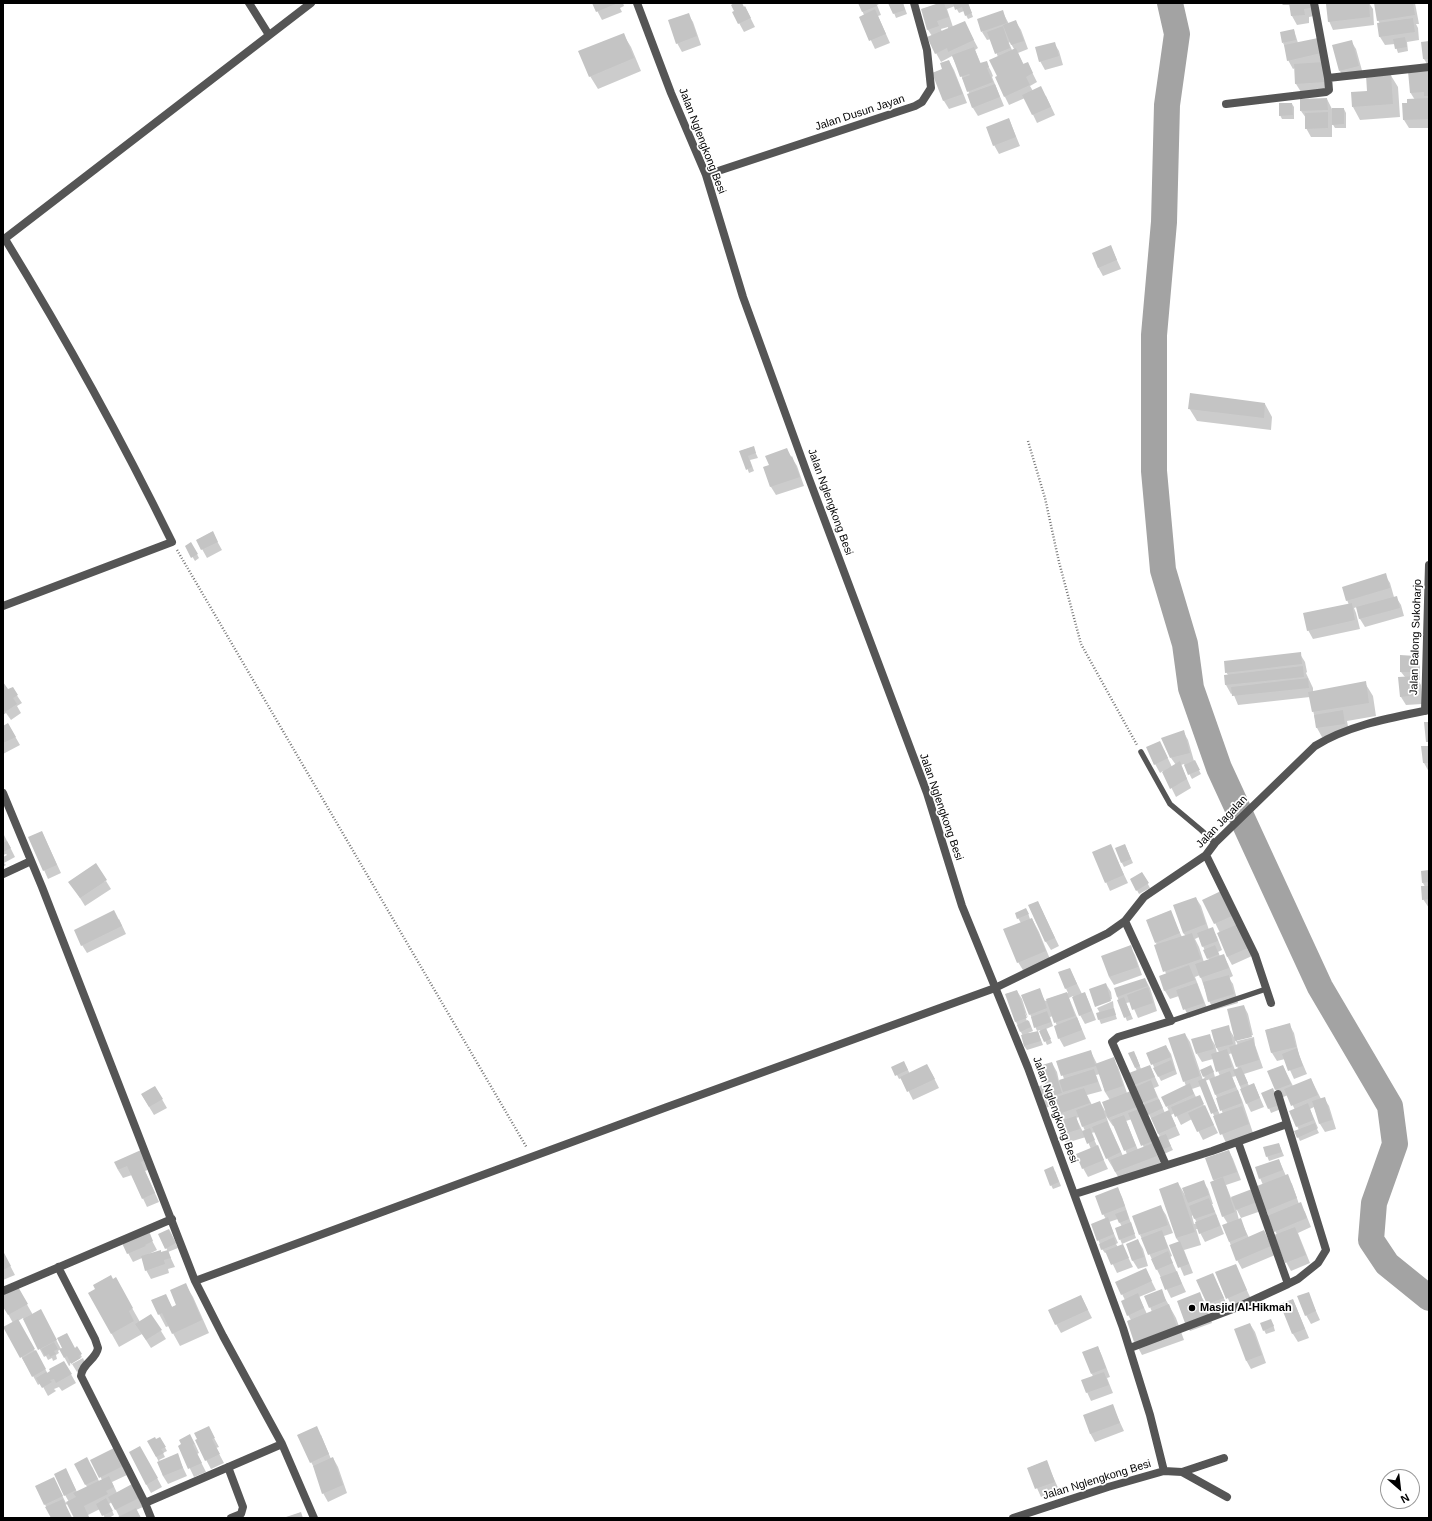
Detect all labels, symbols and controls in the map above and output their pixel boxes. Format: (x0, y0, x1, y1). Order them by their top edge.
street label: Jalan Nglengkong Besi (676, 86, 728, 196)
street label: Jalan Dusun Jayan (813, 92, 907, 134)
street label: Jalan Nglengkong Besi (805, 447, 855, 557)
street label: Jalan Balong Sukoharjo (1407, 579, 1425, 695)
street label: Jalan Nglengkong Besi (916, 752, 966, 862)
street label: Jalan Jagalan (1194, 793, 1250, 851)
street label: Jalan Nglengkong Besi (1030, 1055, 1080, 1165)
place label: Masjid Al-Hikmah (1200, 1301, 1292, 1315)
marker: Masjid Al-Hikmah (1187, 1303, 1197, 1313)
street label: Jalan Nglengkong Besi (1041, 1457, 1153, 1503)
north arrow (1380, 1469, 1420, 1509)
text: N (1399, 1492, 1411, 1506)

